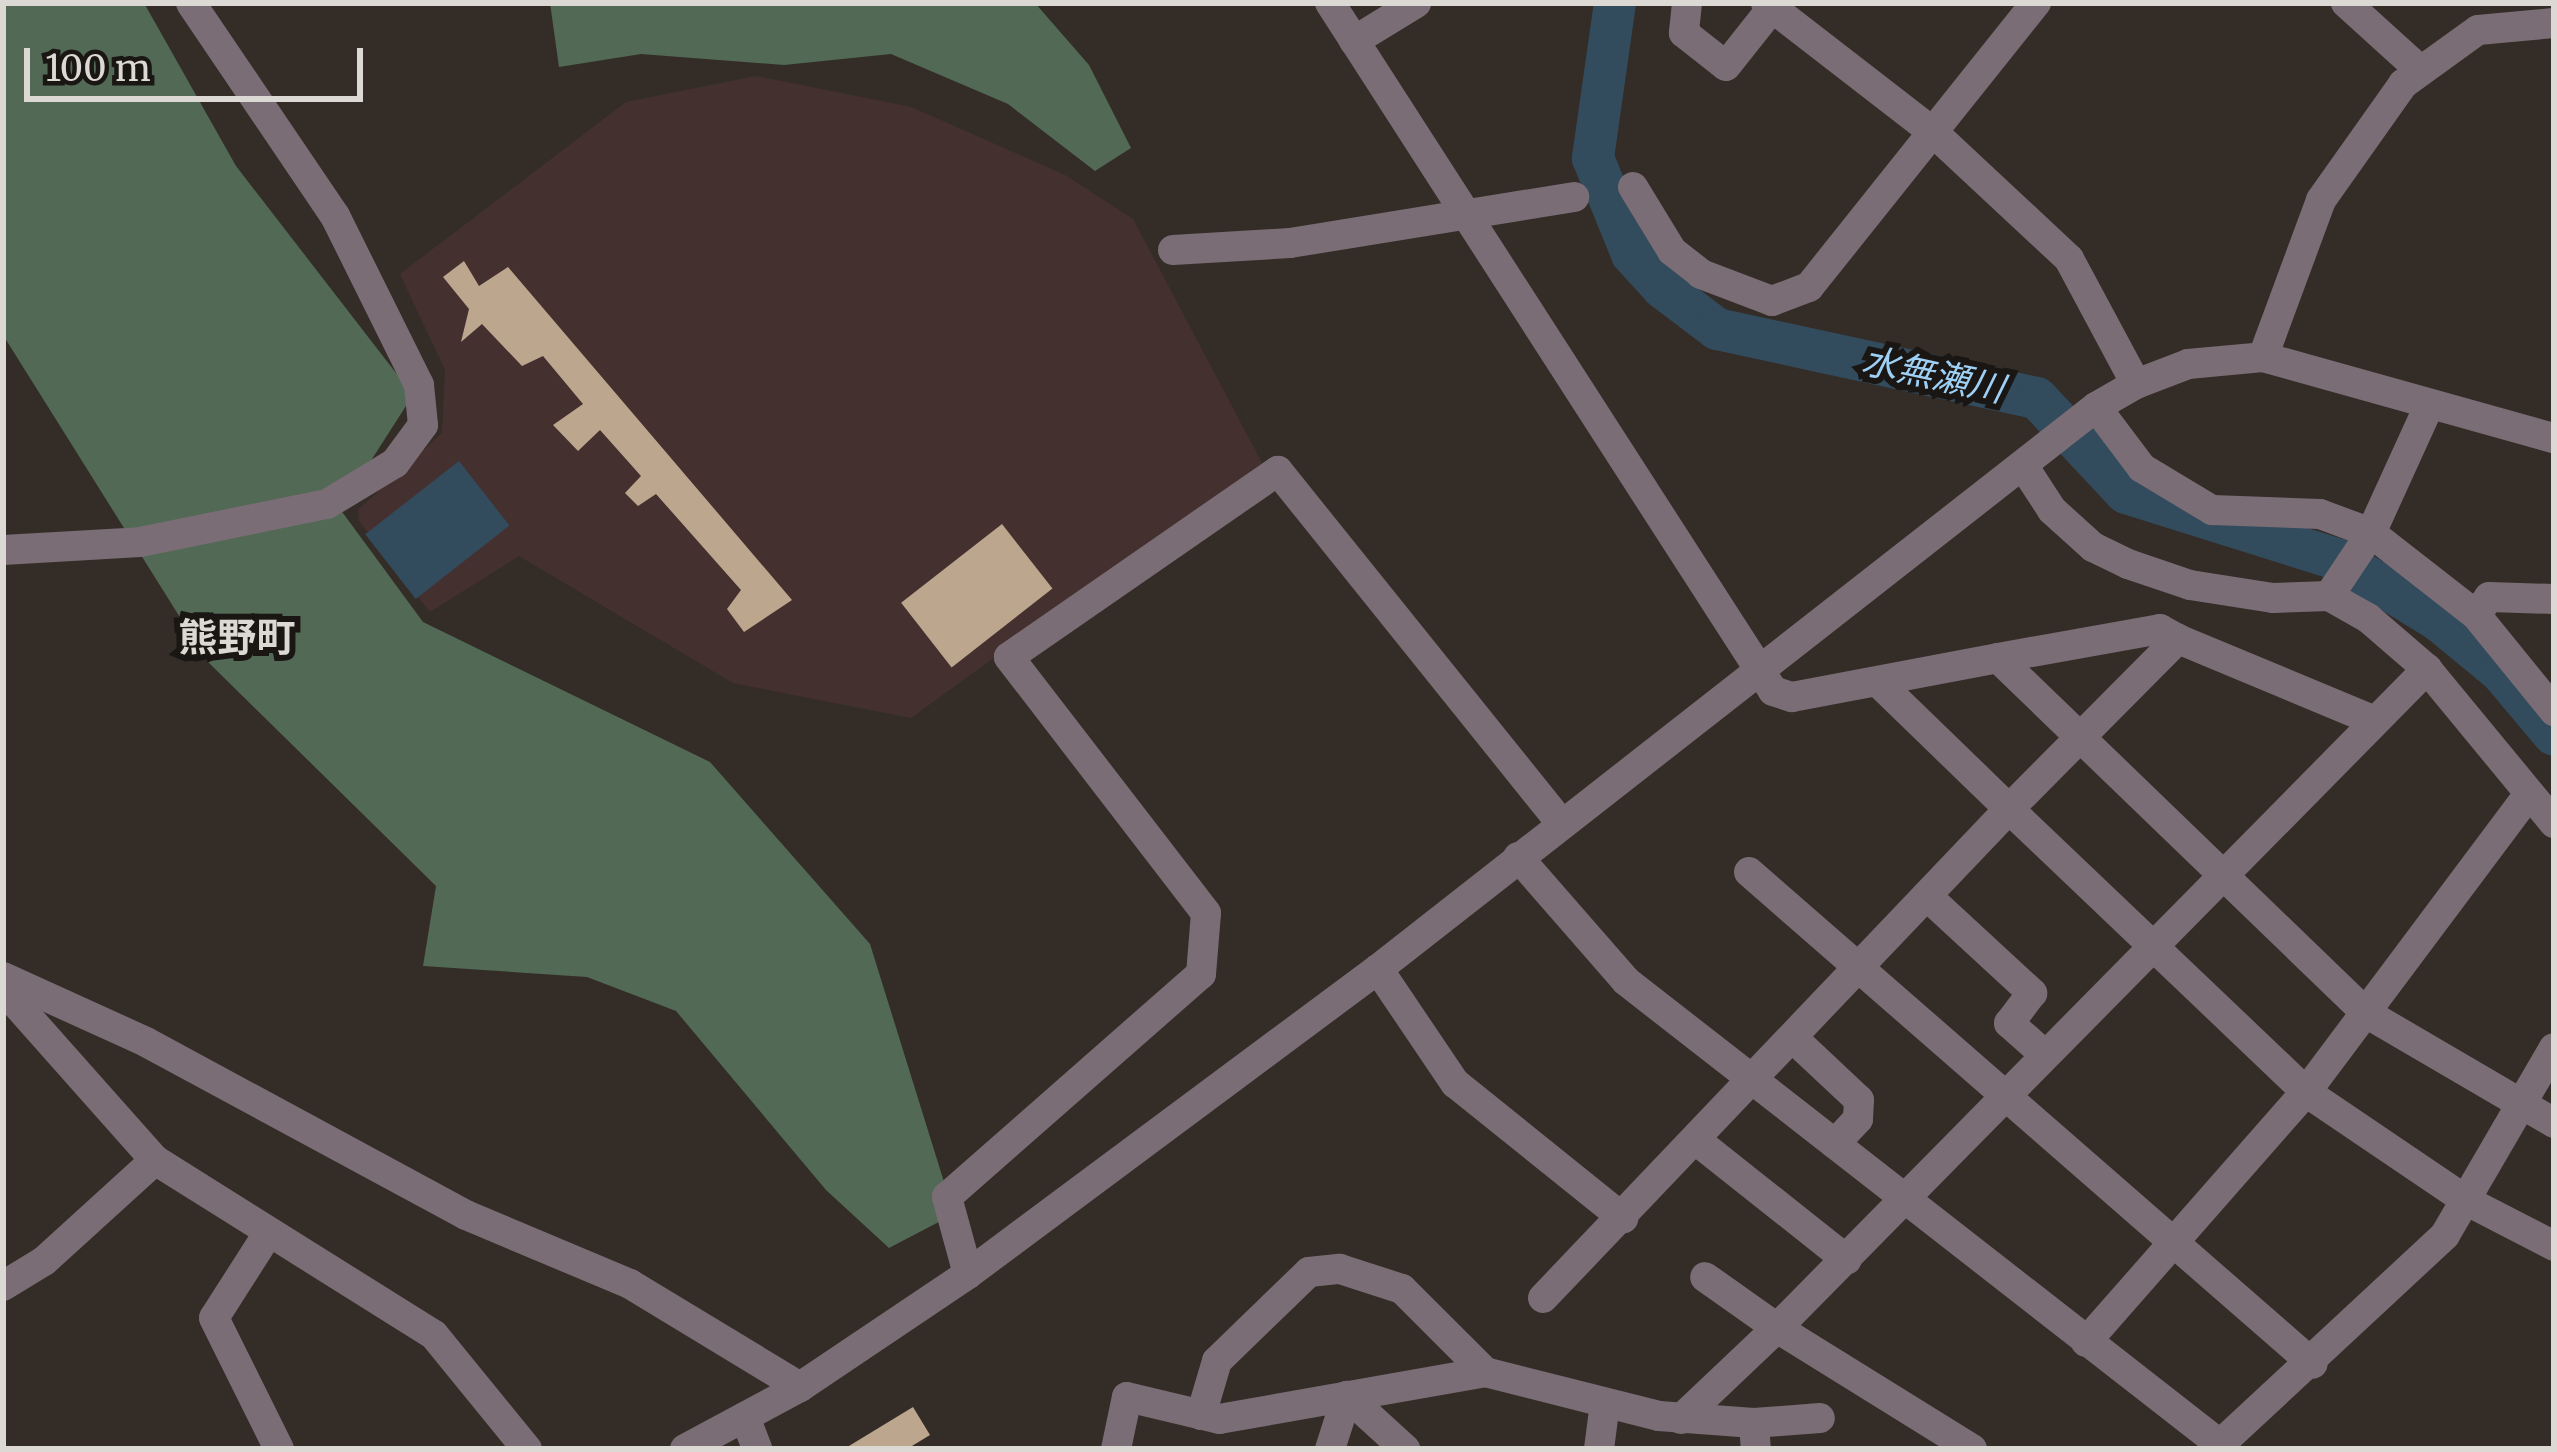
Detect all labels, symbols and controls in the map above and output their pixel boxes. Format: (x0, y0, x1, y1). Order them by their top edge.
scale bar (30, 24, 369, 98)
text: 100 m (45, 46, 151, 91)
water label: 水無瀬川 (1858, 339, 2008, 411)
district label: 熊野町 (179, 615, 295, 661)

